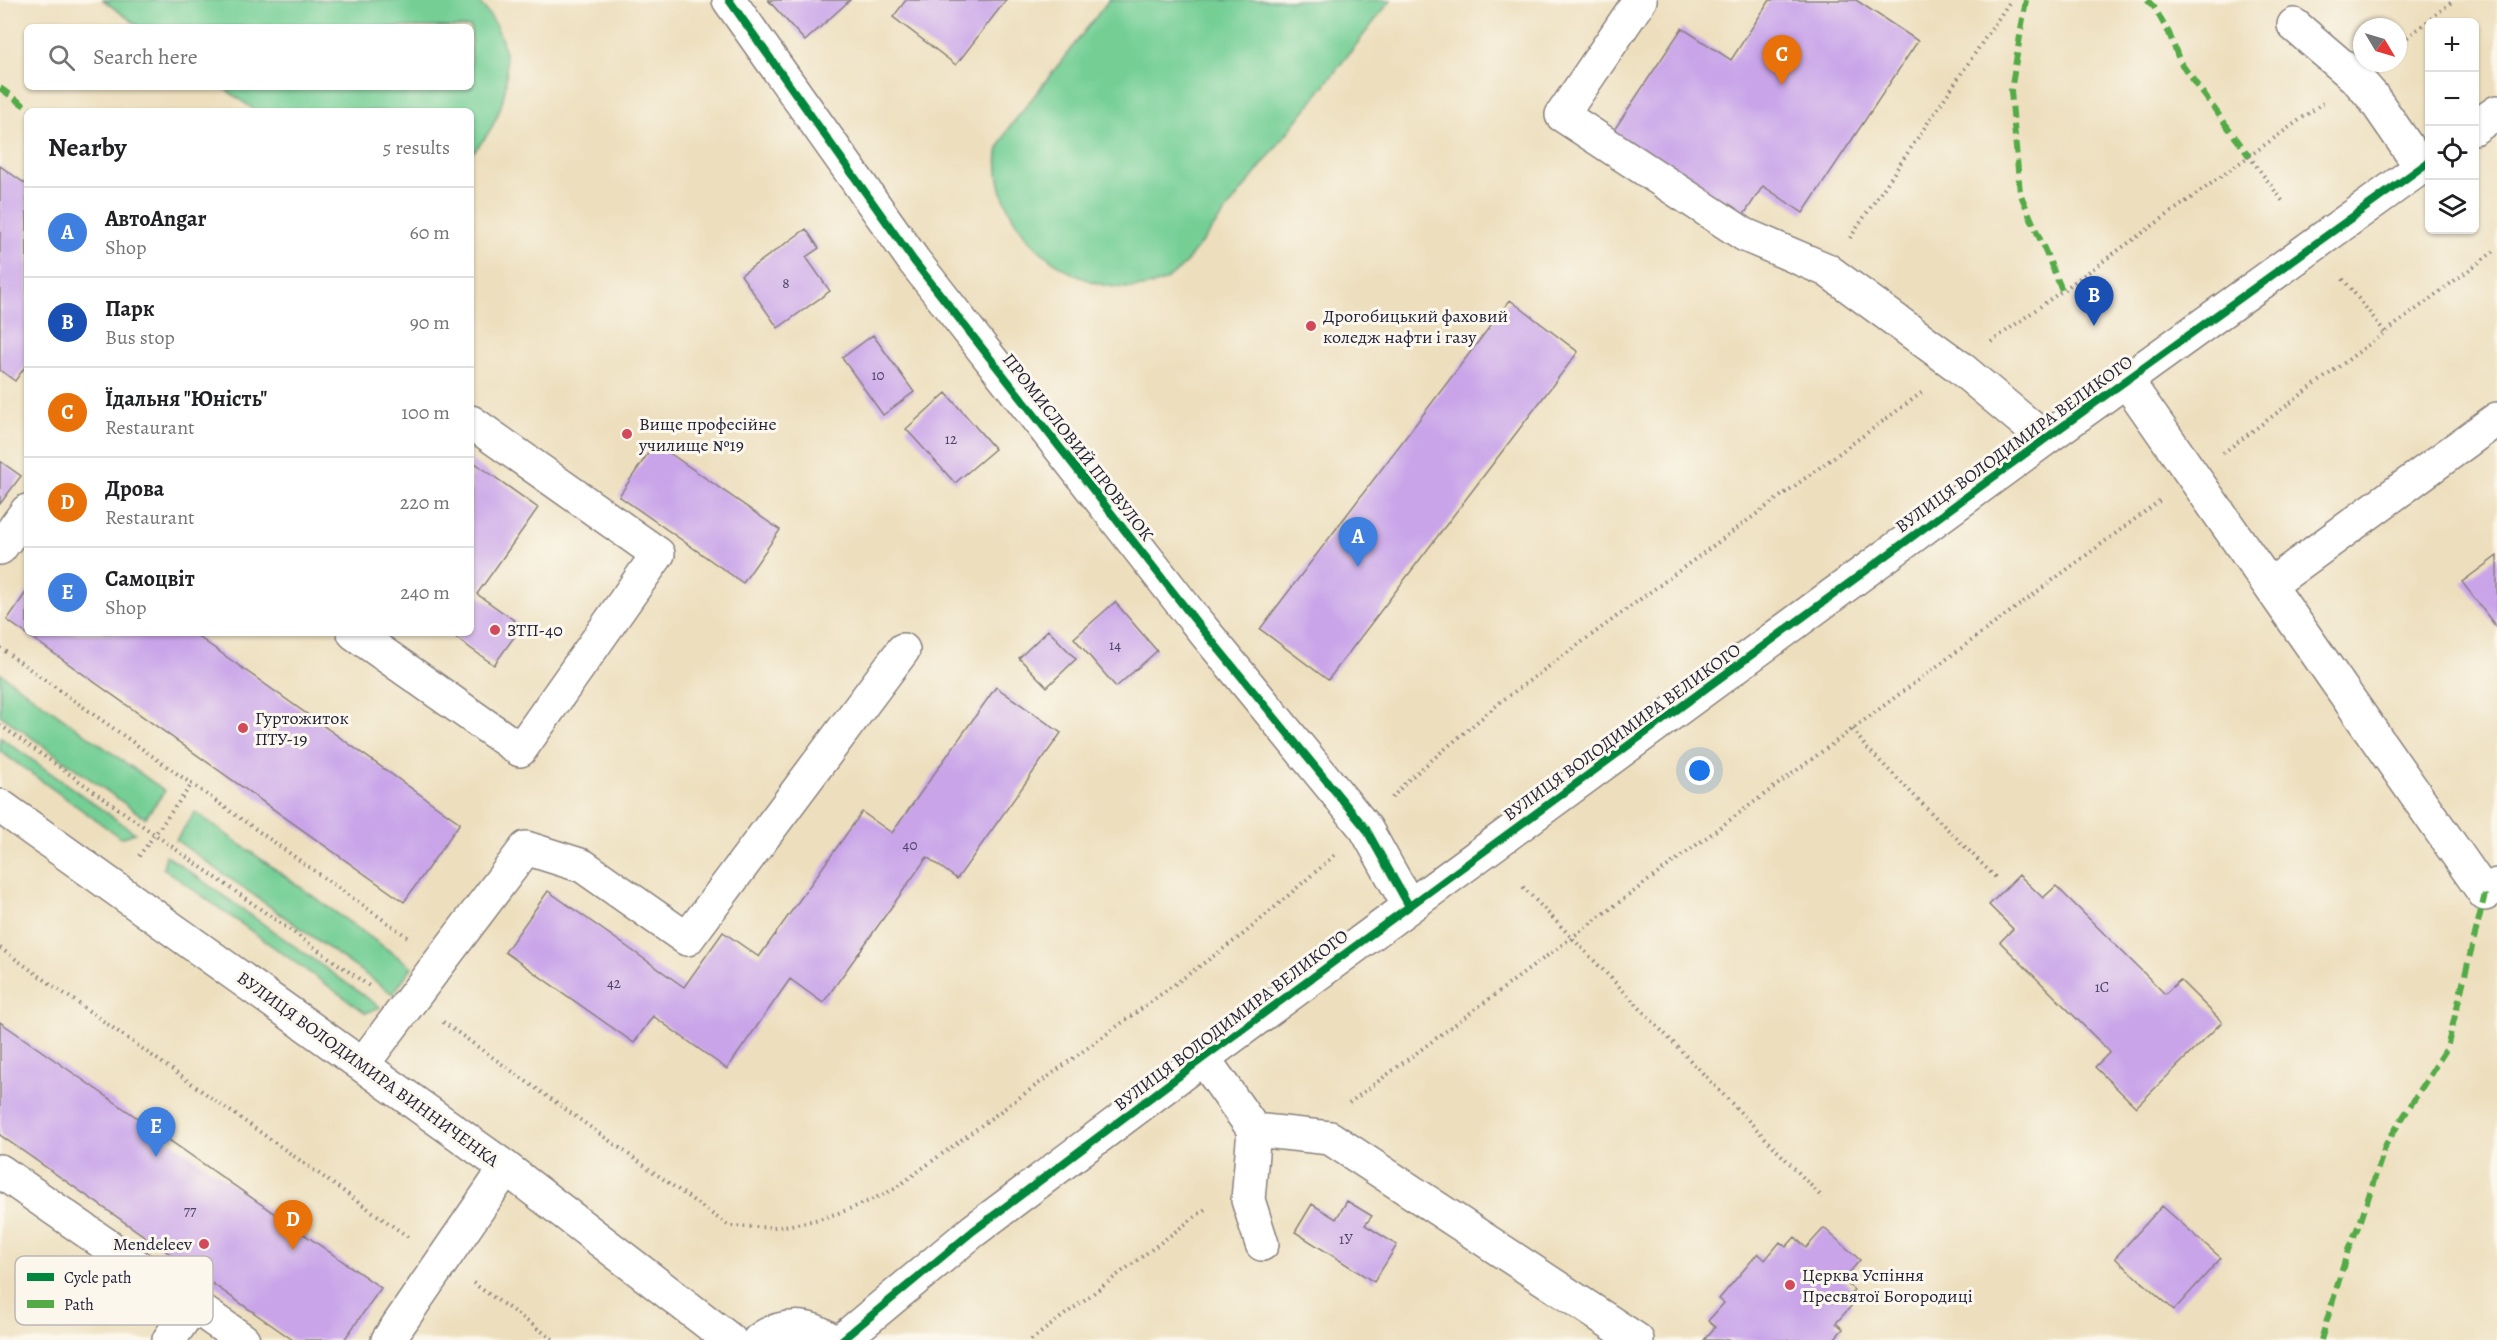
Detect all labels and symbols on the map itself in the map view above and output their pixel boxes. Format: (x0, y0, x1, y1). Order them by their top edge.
north arrow (2353, 18, 2407, 72)
pin: C (1762, 36, 1802, 85)
house number: 8 (782, 273, 790, 293)
pin: B (2074, 276, 2114, 326)
place label: Дрогобицький фаховий коледж нафти і газу (1323, 304, 1508, 349)
marker: Дрогобицький фаховий коледж нафти і газу (1304, 319, 1318, 333)
street label: ПРОМИСЛОВИЙ ПРОВУЛОК (997, 348, 1159, 546)
street label: ВУЛИЦЯ ВОЛОДИМИРА ВЕЛИКОГО (1891, 350, 2137, 538)
house number: 10 (871, 365, 885, 385)
place label: Вище професійне училище №19 (638, 412, 777, 457)
marker: Вище професійне училище №19 (620, 427, 634, 441)
house number: 12 (945, 429, 957, 449)
pin: A (1338, 518, 1378, 567)
place label: ЗТП-40 (507, 618, 563, 642)
marker: ЗТП-40 (488, 623, 502, 637)
house number: 14 (1109, 635, 1121, 655)
street label: ВУЛИЦЯ ВОЛОДИМИРА ВЕЛИКОГО (1499, 638, 1745, 826)
place label: Гуртожиток ПТУ-19 (255, 706, 349, 751)
marker: Гуртожиток ПТУ-19 (236, 721, 250, 735)
your location (1685, 756, 1714, 785)
house number: 40 (903, 835, 917, 855)
street label: ВУЛИЦЯ ВОЛОДИМИРА ВЕЛИКОГО (1109, 924, 1353, 1116)
street label: ВУЛИЦЯ ВОЛОДИМИРА ВИННИЧЕНКА (232, 966, 504, 1173)
house number: 42 (607, 973, 621, 993)
house number: 1С (2095, 977, 2109, 997)
pin: E (136, 1108, 176, 1157)
pin: D (274, 1200, 312, 1250)
house number: 77 (184, 1201, 197, 1221)
house number: 1У (1339, 1229, 1353, 1249)
place label: Mendeleev (113, 1232, 193, 1256)
marker: Mendeleev (197, 1237, 211, 1251)
legend (15, 1256, 213, 1325)
place label: Церква Успіння Пресвятої Богородиці (1802, 1263, 1973, 1308)
text: Cycle path (64, 1267, 132, 1289)
marker: Церква Успіння Пресвятої Богородиці (1783, 1278, 1797, 1292)
text: Path (64, 1294, 94, 1316)

